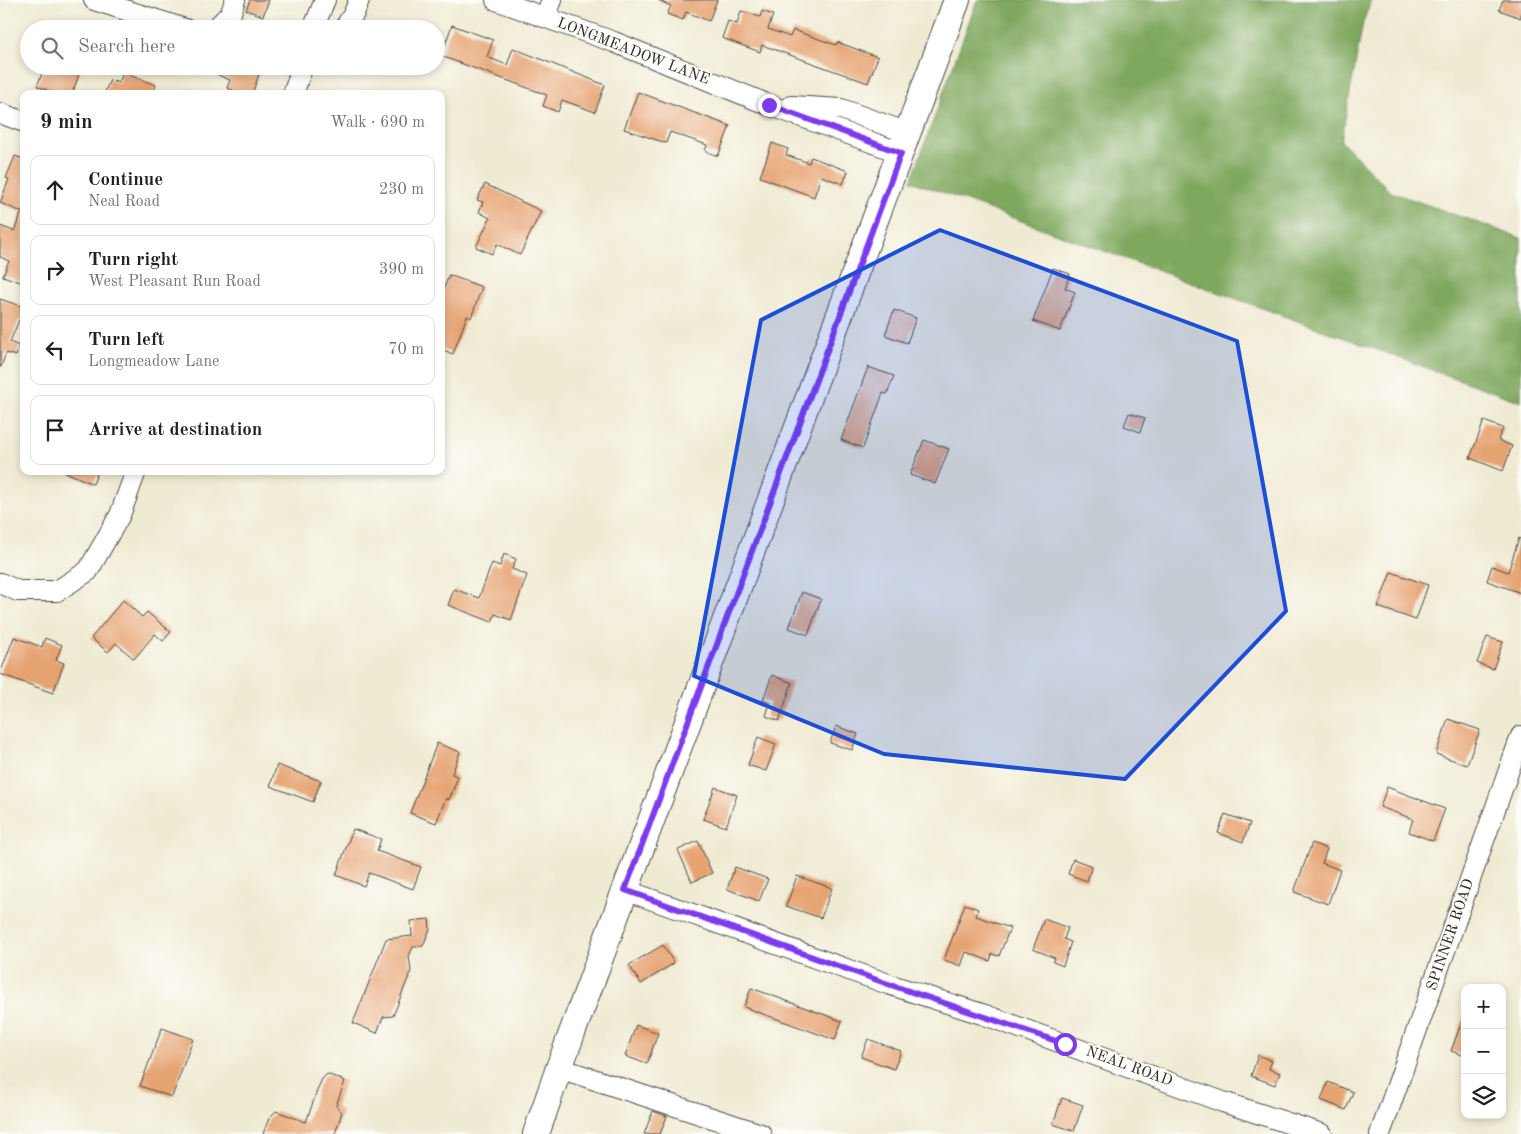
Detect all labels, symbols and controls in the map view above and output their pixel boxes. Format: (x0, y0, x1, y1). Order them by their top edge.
street label: LONGMEADOW LANE (555, 16, 711, 88)
search box (20, 20, 445, 75)
icon: search (38, 34, 66, 62)
text: Search here (78, 38, 175, 57)
route end (758, 94, 781, 117)
text: 9 min (40, 112, 93, 133)
text: Walk · 690 m (330, 115, 425, 131)
text: Continue (88, 171, 163, 190)
icon: ahead (41, 176, 69, 204)
text: 230 m (379, 182, 424, 198)
text: Neal Road (88, 194, 160, 210)
text: Turn right (88, 251, 178, 270)
icon: right (41, 256, 69, 284)
text: 390 m (379, 262, 424, 278)
text: West Pleasant Run Road (88, 274, 261, 290)
text: Turn left (88, 331, 165, 350)
icon: left (41, 336, 69, 364)
text: 70 m (388, 342, 424, 358)
text: Longmeadow Lane (88, 354, 219, 370)
icon: arrive (41, 416, 69, 444)
text: Arrive at destination (88, 421, 262, 440)
street label: SPINNER ROAD (1425, 877, 1477, 993)
map controls (1461, 984, 1506, 1119)
button: + (1461, 984, 1506, 1029)
button: − (1461, 1029, 1506, 1074)
route start (1054, 1033, 1077, 1056)
street label: NEAL ROAD (1084, 1044, 1174, 1090)
button: layers (1461, 1074, 1506, 1119)

